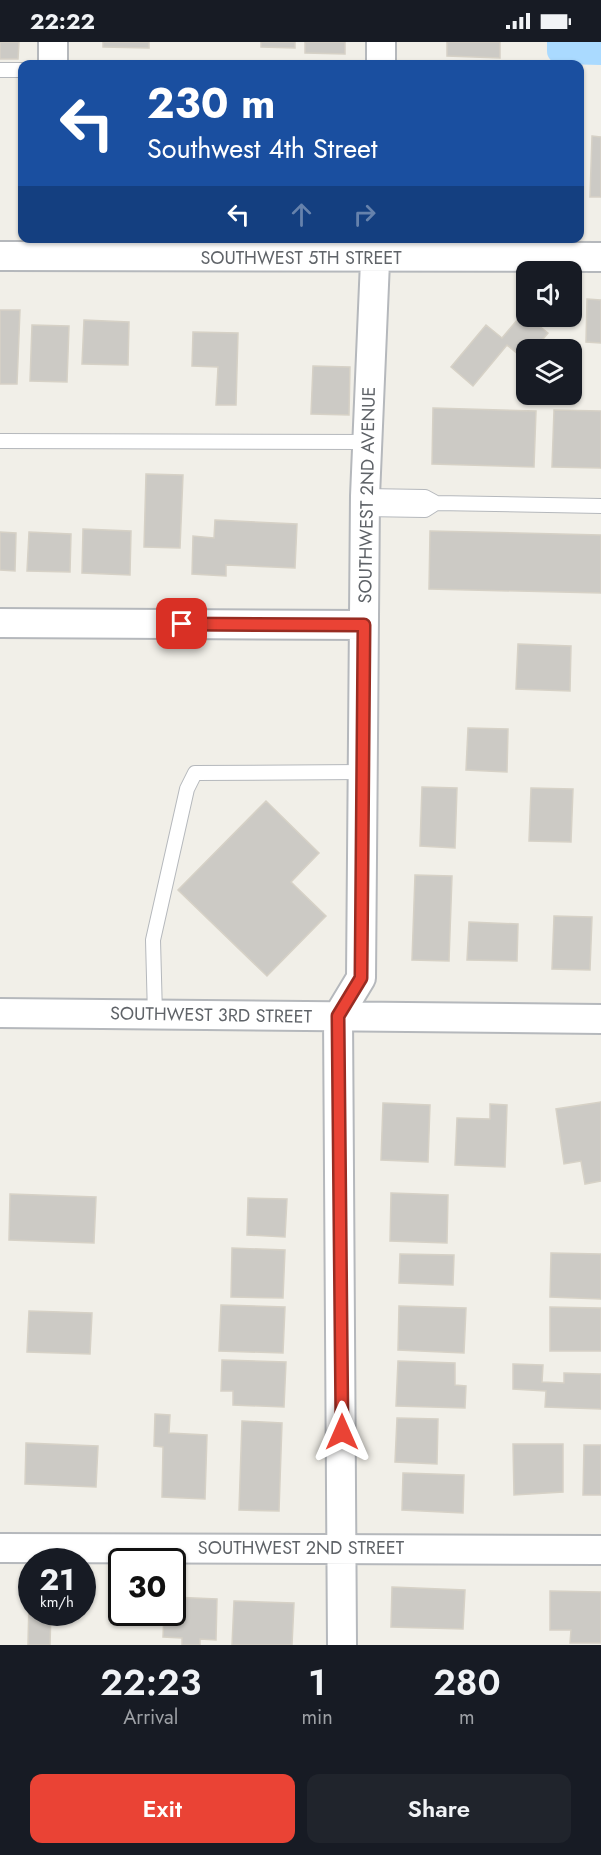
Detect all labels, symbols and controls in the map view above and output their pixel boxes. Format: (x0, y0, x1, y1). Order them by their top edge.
text: 22:22 (30, 5, 95, 37)
text: 230 m (147, 73, 275, 134)
icon: left (48, 84, 126, 162)
text: Southwest 4th Street (147, 129, 377, 168)
icon: left (222, 198, 255, 231)
icon: ahead (285, 198, 318, 231)
icon: right (348, 198, 381, 231)
street label: SOUTHWEST 5TH STREET (200, 245, 402, 271)
map controls (516, 261, 582, 405)
button: sound (516, 261, 582, 327)
button: layers (516, 339, 582, 405)
street label: SOUTHWEST 2ND AVENUE (352, 386, 382, 604)
pin (156, 598, 207, 649)
icon: arrive (165, 607, 198, 640)
street label: SOUTHWEST 3RD STREET (110, 1000, 313, 1030)
position arrow (310, 1400, 374, 1464)
street label: SOUTHWEST 2ND STREET (198, 1535, 405, 1561)
speed limit sign: 30 (108, 1548, 186, 1626)
text: 21 (40, 1558, 74, 1601)
text: km/h (40, 1591, 74, 1613)
text: 22:23 (100, 1656, 201, 1708)
text: 1 (308, 1656, 326, 1708)
text: 280 (433, 1656, 501, 1708)
text: Arrival (123, 1703, 178, 1732)
text: min (301, 1703, 333, 1732)
text: m (459, 1703, 475, 1732)
button: Exit (30, 1774, 295, 1843)
button: Share (307, 1774, 571, 1843)

